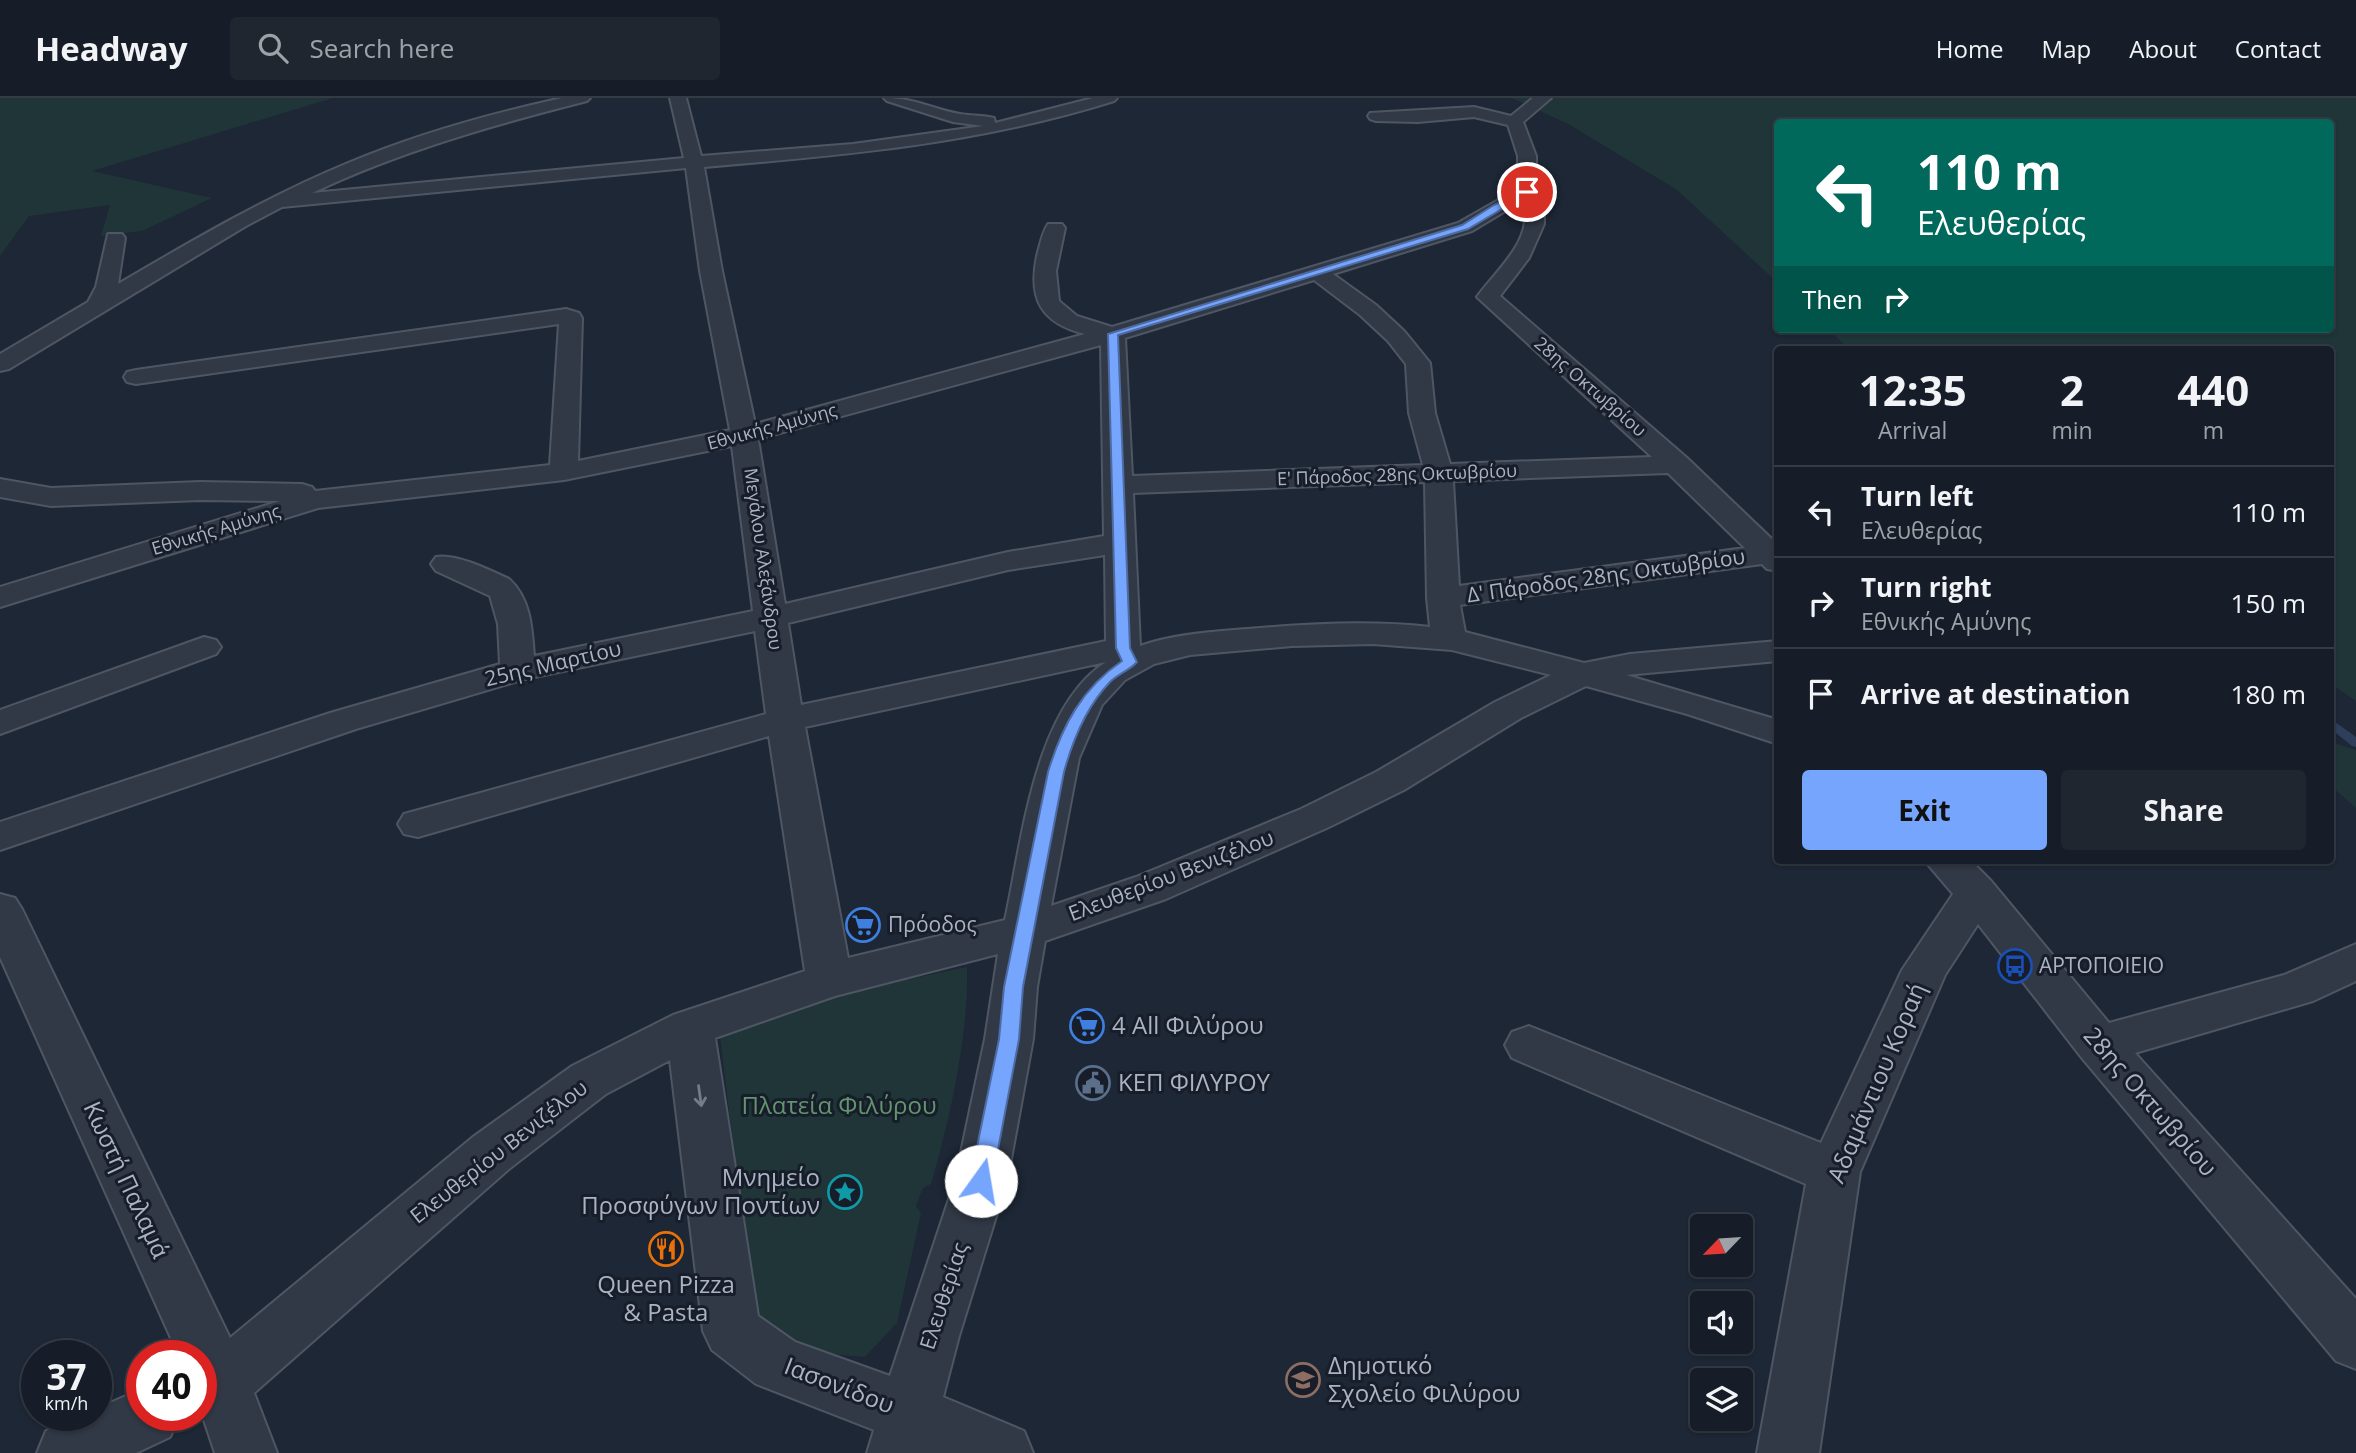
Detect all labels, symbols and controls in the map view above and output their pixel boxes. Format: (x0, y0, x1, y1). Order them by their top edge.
search box (230, 17, 720, 80)
text: Headway (35, 26, 188, 71)
icon: search (254, 29, 292, 67)
text: Search here (310, 30, 454, 66)
text: Home (1936, 32, 2004, 65)
text: Map (2042, 32, 2091, 65)
text: About (2129, 32, 2197, 65)
text: Contact (2235, 32, 2321, 65)
text: 110 m (1917, 138, 2062, 204)
icon: left (1802, 147, 1893, 238)
pin (1497, 162, 1557, 222)
icon: arrive (1508, 173, 1546, 211)
text: Ελευθερίας (1917, 201, 2086, 244)
icon: right (1877, 280, 1915, 318)
text: Then (1802, 281, 1863, 317)
street label: 28ης Οκτωβρίου (1530, 331, 1652, 442)
text: 12:35 (1859, 361, 1967, 418)
text: 2 (2060, 361, 2084, 418)
text: 440 (2177, 361, 2249, 418)
street label: Εθνικής Αμύνης (704, 397, 840, 455)
text: Arrival (1878, 414, 1947, 446)
text: min (2051, 414, 2093, 446)
text: m (2203, 414, 2224, 446)
street label: Ε' Πάροδος 28ης Οκτωβρίου (1276, 458, 1517, 490)
street label: Μεγάλου Αλεξάνδρου (739, 466, 789, 651)
text: Turn left (1861, 478, 1973, 514)
icon: left (1802, 493, 1840, 531)
text: 110 m (2231, 494, 2306, 530)
street label: Εθνικής Αμύνης (148, 498, 283, 560)
text: Ελευθερίας (1861, 514, 1982, 546)
street label: Δ' Πάροδος 28ης Οκτωβρίου (1465, 542, 1747, 608)
text: Turn right (1861, 569, 1992, 605)
icon: right (1802, 584, 1840, 622)
text: 150 m (2231, 585, 2306, 621)
text: Εθνικής Αμύνης (1861, 605, 2031, 637)
street label: 25ης Μαρτίου (482, 634, 624, 692)
icon: arrive (1802, 675, 1840, 713)
text: Arrive at destination (1861, 676, 2130, 712)
text: 180 m (2231, 676, 2306, 712)
button: Exit (1802, 770, 2047, 850)
button: Share (2061, 770, 2306, 850)
street label: Ελευθερίου Βενιζέλου (1064, 823, 1277, 927)
supermarket icon: Πρόοδος (844, 906, 882, 944)
place label: Πρόοδος (888, 910, 977, 938)
bus stop icon: ΑΡΤΟΠΟΙΕΙΟ (1996, 947, 2034, 985)
place label: ΑΡΤΟΠΟΙΕΙΟ (2039, 951, 2164, 979)
street label: Αδαμάντιου Κοραή (1819, 977, 1933, 1188)
supermarket icon: 4 All Φιλύρου (1068, 1007, 1106, 1045)
place label: 4 All Φιλύρου (1112, 1008, 1264, 1041)
street label: 28ης Οκτωβρίου (2077, 1019, 2225, 1183)
public building icon: ΚΕΠ ΦΙΛΥΡΟΥ (1074, 1064, 1112, 1102)
place label: ΚΕΠ ΦΙΛΥΡΟΥ (1118, 1065, 1271, 1098)
street label: Ελευθερίου Βενιζέλου (404, 1073, 593, 1229)
one-way arrow (693, 1084, 706, 1107)
park label: Πλατεία Φιλύρου (741, 1088, 937, 1121)
street label: Κωστή Παλαμά (77, 1096, 178, 1263)
position arrow (944, 1144, 1018, 1218)
place label: Μνημείο Προσφύγων Ποντίων (581, 1160, 820, 1221)
place icon: Μνημείο Προσφύγων Ποντίων (826, 1173, 864, 1211)
north arrow (1690, 1214, 1754, 1278)
map controls (1690, 1214, 1753, 1431)
restaurant icon: Queen Pizza & Pasta (647, 1230, 685, 1268)
street label: Ελευθερίας (913, 1239, 973, 1353)
place label: Queen Pizza & Pasta (597, 1267, 735, 1328)
button: sound (1690, 1291, 1753, 1354)
speed limit sign: 40 (126, 1340, 217, 1431)
place label: Δημοτικό Σχολείο Φιλύρου (1328, 1348, 1520, 1409)
street label: Ιασονίδου (780, 1349, 899, 1421)
text: 37 (46, 1353, 87, 1400)
school or university icon: Δημοτικό Σχολείο Φιλύρου (1284, 1361, 1322, 1399)
button: layers (1690, 1368, 1753, 1431)
text: km/h (45, 1391, 88, 1415)

